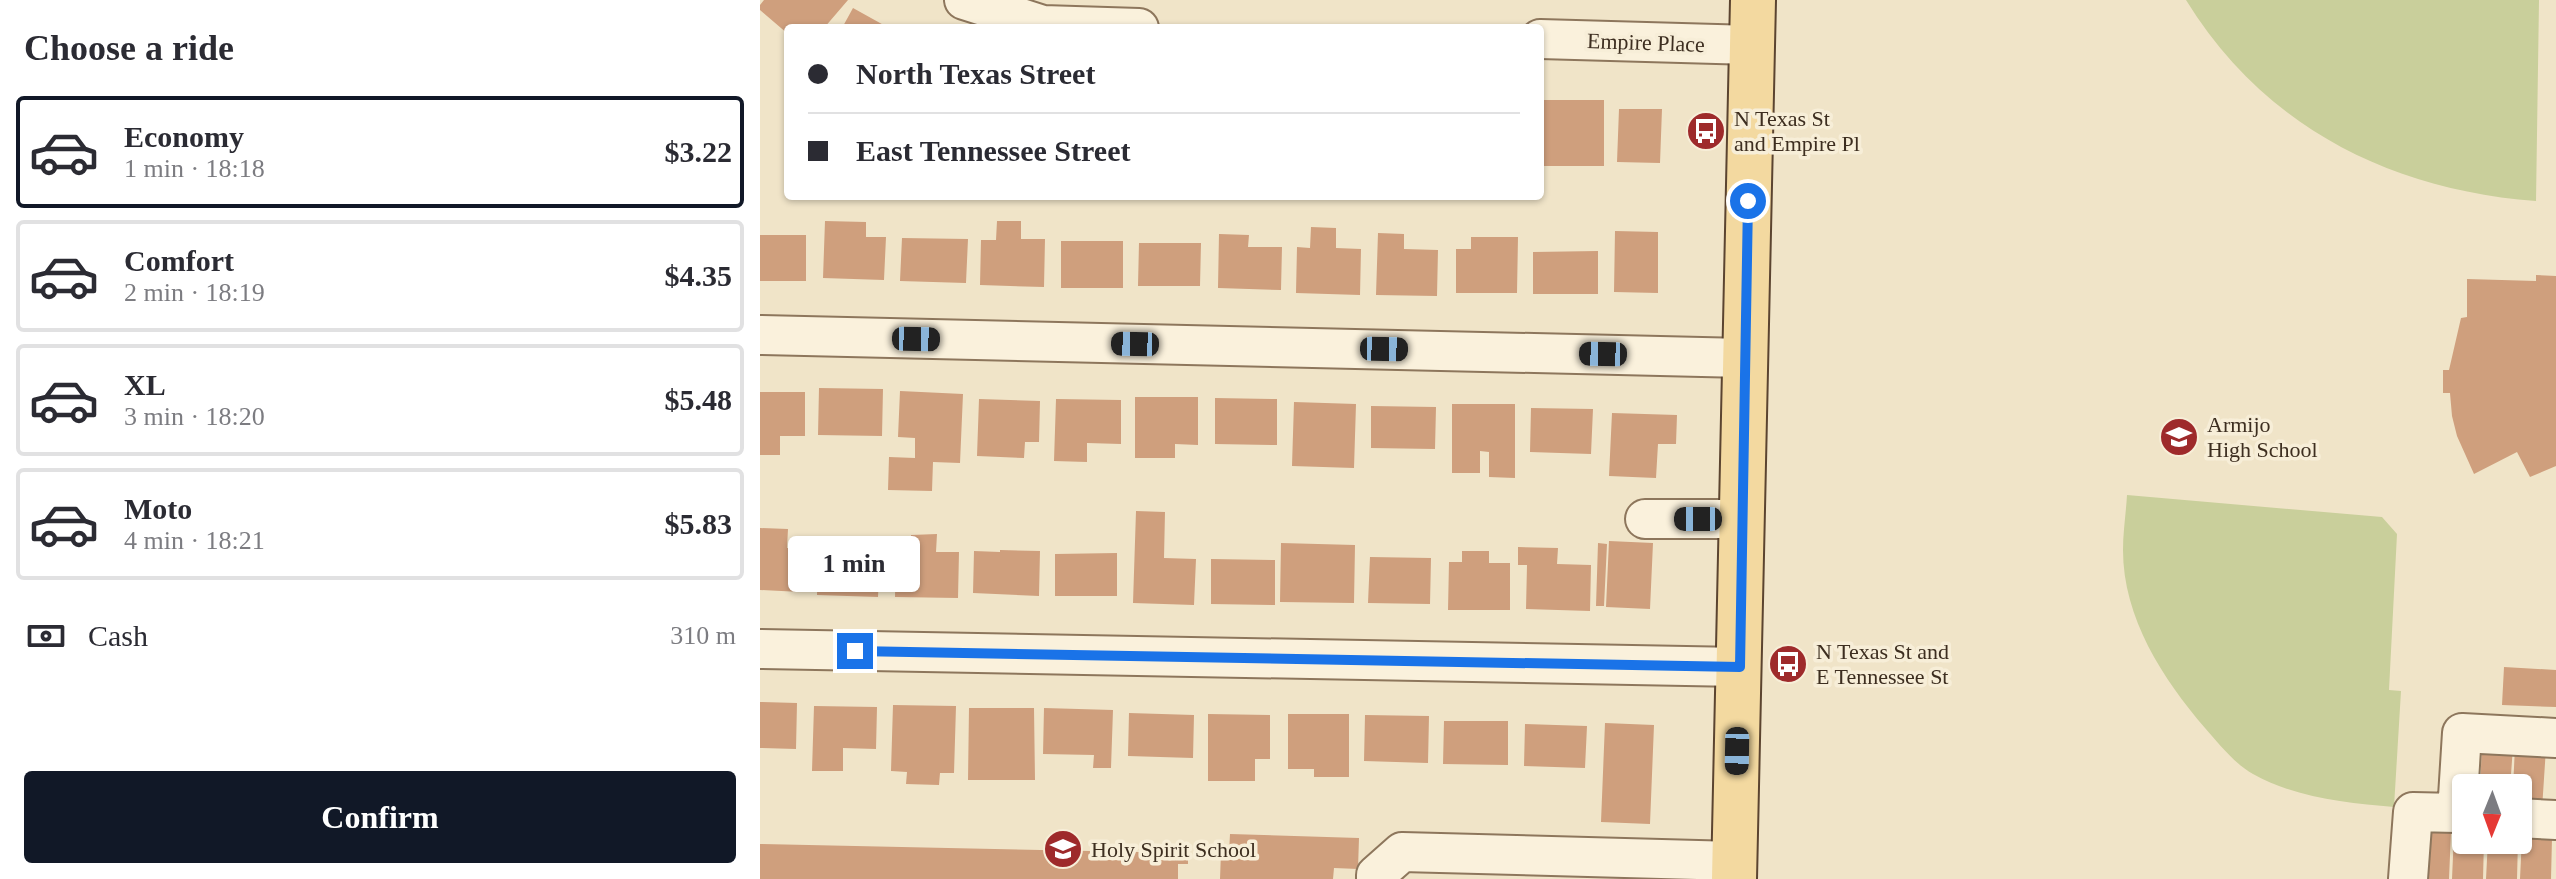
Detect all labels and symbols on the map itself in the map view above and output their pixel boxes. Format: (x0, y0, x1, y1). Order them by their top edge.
street label: Empire Place (1587, 28, 1705, 57)
place label: N Texas St and Empire Pl (1734, 106, 1860, 156)
bus stop icon: N Texas St and Empire Pl (1685, 110, 1727, 152)
route start (1730, 183, 1766, 219)
car (892, 327, 940, 351)
car (1111, 332, 1159, 356)
car (1360, 337, 1408, 361)
car (1579, 342, 1627, 366)
place label: Armijo High School (2207, 412, 2318, 462)
school or university icon: Armijo High School (2158, 416, 2200, 458)
car (1674, 507, 1722, 531)
callout: 1 min (789, 535, 921, 591)
route end (837, 633, 873, 669)
place label: N Texas St and E Tennessee St (1816, 639, 1949, 689)
bus stop icon: N Texas St and E Tennessee St (1767, 643, 1809, 685)
car (1725, 727, 1749, 775)
north arrow (2452, 774, 2532, 854)
school or university icon: Holy Spirit School (1042, 828, 1084, 870)
place label: Holy Spirit School (1091, 837, 1256, 862)

